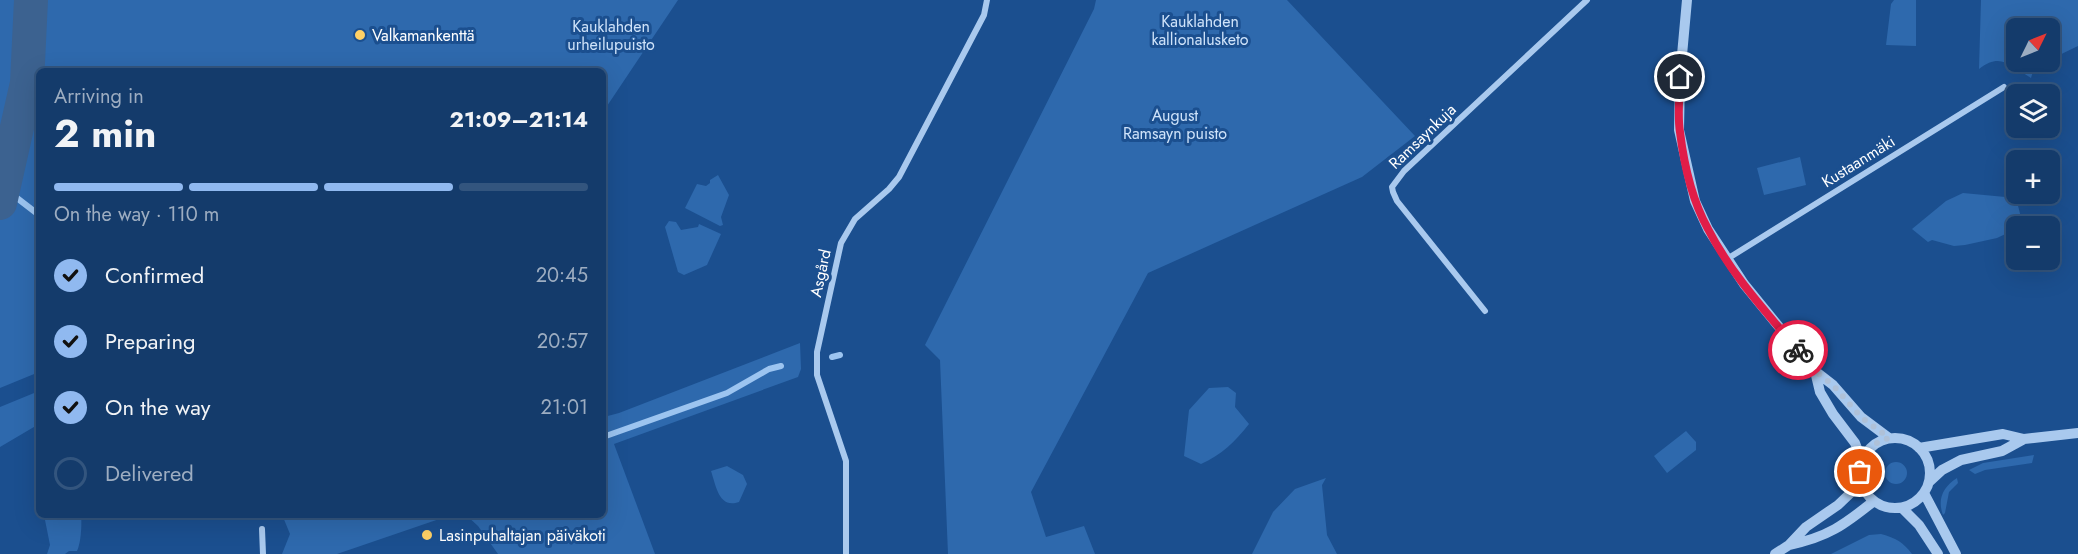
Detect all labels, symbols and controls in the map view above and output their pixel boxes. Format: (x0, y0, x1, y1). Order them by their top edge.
park label: Kauklahden kallionalusketo (1151, 10, 1249, 51)
park label: Kauklahden urheilupuisto (567, 15, 655, 56)
north arrow (2006, 18, 2060, 72)
map controls (2006, 18, 2060, 270)
place label: Valkamankenttä (372, 24, 475, 47)
marker: Valkamankenttä (353, 28, 367, 42)
pin (1654, 51, 1705, 102)
icon: home (1663, 60, 1696, 93)
text: Arriving in (54, 82, 144, 111)
button: layers (2006, 84, 2060, 138)
street label: Ramsaynkuja (1384, 98, 1461, 174)
text: 21:09–21:14 (449, 103, 588, 135)
park label: August Ramsayn puisto (1123, 104, 1227, 145)
text: 2 min (54, 105, 156, 162)
street label: Kustaanmäki (1817, 130, 1899, 193)
button: + (2006, 150, 2060, 204)
text: On the way · 110 m (54, 200, 219, 229)
button: − (2006, 216, 2060, 270)
street label: Asgård (804, 247, 837, 299)
icon: check (54, 259, 87, 292)
text: Confirmed (105, 259, 204, 291)
text: 20:45 (536, 261, 588, 290)
courier (1768, 320, 1828, 380)
icon: check (54, 325, 87, 358)
text: Preparing (105, 325, 196, 357)
text: 20:57 (537, 327, 588, 356)
icon: bike (1782, 334, 1815, 367)
icon: check (54, 391, 87, 424)
text: On the way (105, 391, 210, 423)
text: 21:01 (541, 393, 588, 422)
pin (1834, 446, 1885, 497)
icon: bag (1843, 455, 1876, 488)
text: Delivered (105, 457, 194, 489)
place label: Lasinpuhaltajan päiväkoti (439, 524, 606, 547)
marker: Lasinpuhaltajan päiväkoti (420, 528, 434, 542)

